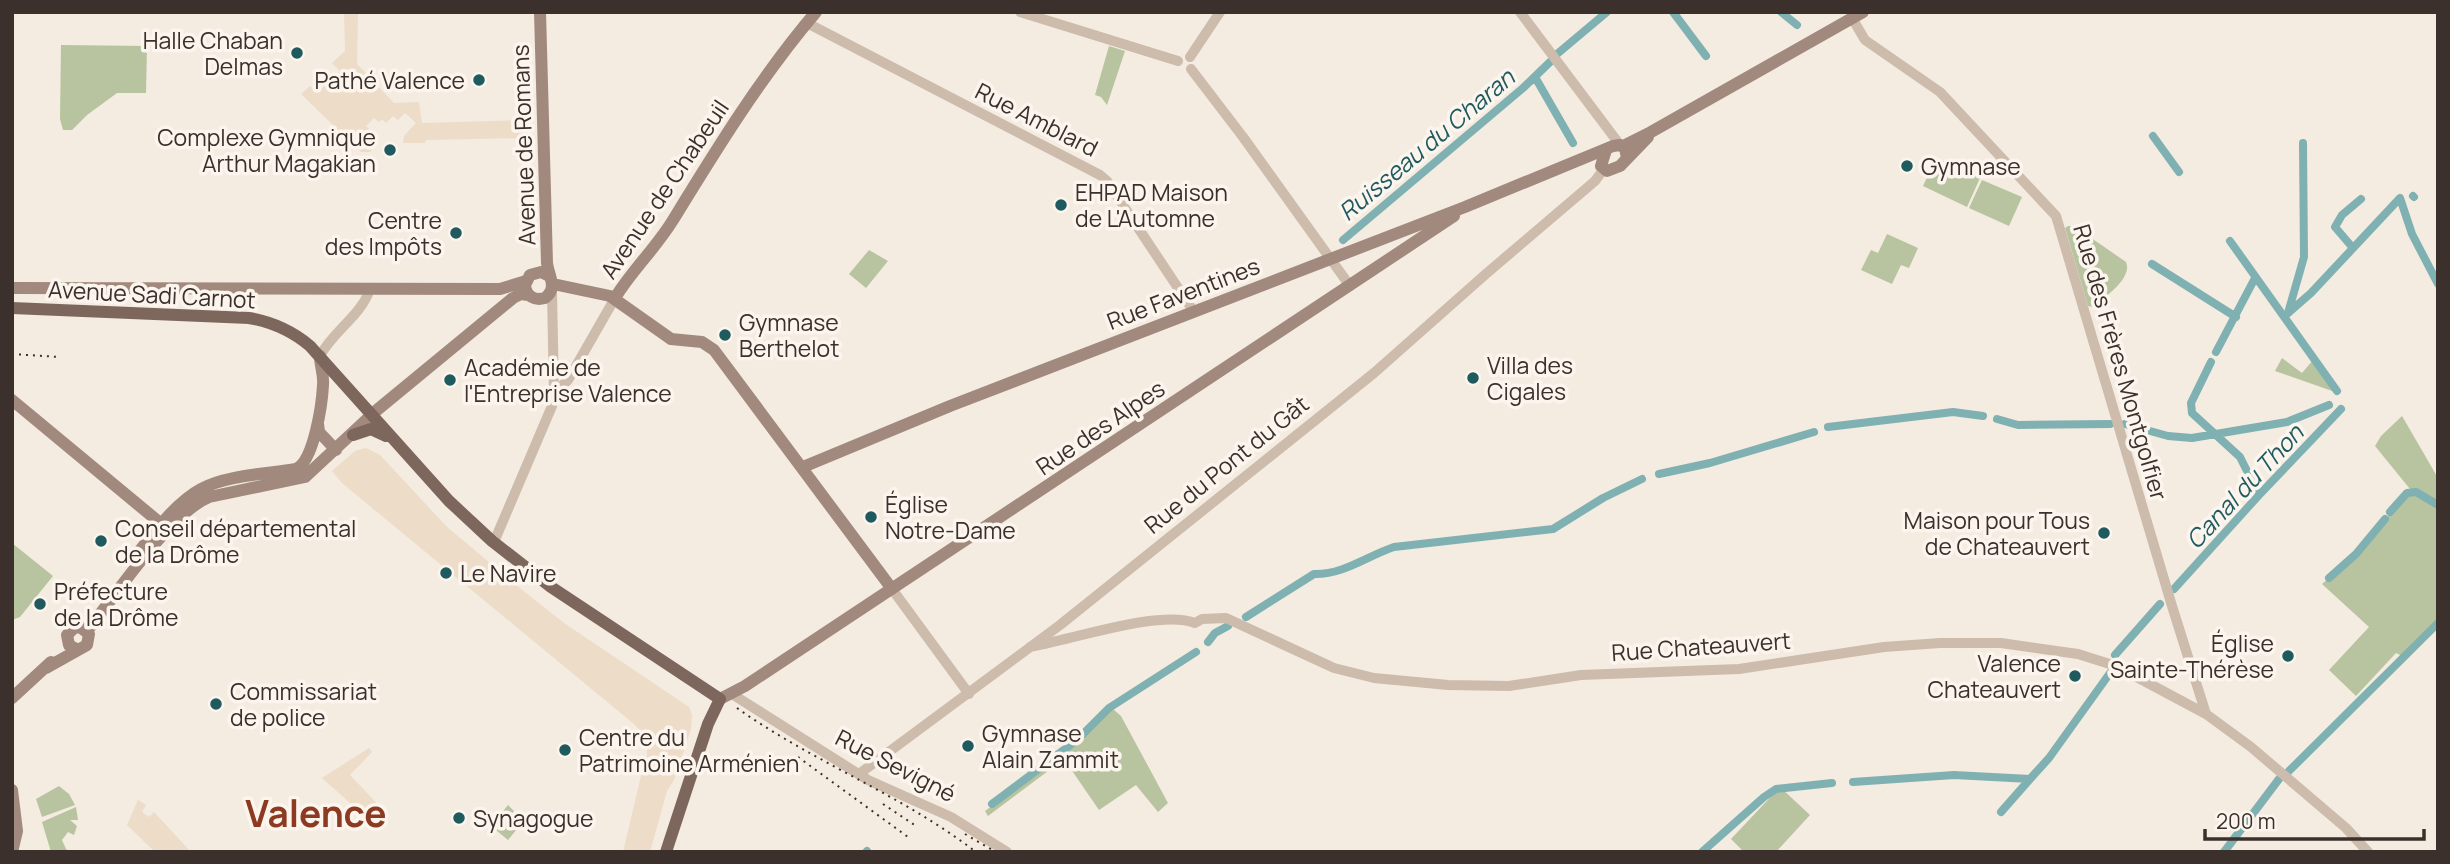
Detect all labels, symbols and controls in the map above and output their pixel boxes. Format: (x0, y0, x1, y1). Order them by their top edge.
place label: Halle Chaban Delmas (143, 24, 283, 82)
street label: Avenue de Romans (503, 44, 543, 246)
marker: Halle Chaban Delmas (289, 45, 305, 61)
water label: Ruisseau du Charan (1331, 60, 1522, 227)
place label: Pathé Valence (314, 64, 465, 96)
marker: Pathé Valence (471, 72, 487, 88)
street label: Rue Amblard (970, 74, 1104, 164)
street label: Avenue de Chabeuil (592, 93, 736, 285)
place label: Complexe Gymnique Arthur Magakian (157, 121, 376, 179)
marker: Complexe Gymnique Arthur Magakian (382, 142, 398, 158)
place label: Gymnase (1921, 150, 2021, 182)
marker: Gymnase (1899, 158, 1915, 174)
place label: EHPAD Maison de L'Automne (1075, 176, 1228, 234)
marker: EHPAD Maison de L'Automne (1053, 197, 1069, 213)
place label: Centre des Impôts (325, 204, 442, 262)
street label: Rue des Frères Montgolfier (2066, 220, 2176, 504)
marker: Centre des Impôts (448, 225, 464, 241)
street label: Rue Faventines (1102, 249, 1264, 337)
street label: Avenue Sadi Carnot (47, 273, 257, 315)
place label: Gymnase Berthelot (739, 306, 839, 364)
marker: Gymnase Berthelot (717, 327, 733, 343)
place label: Villa des Cigales (1487, 349, 1573, 407)
place label: Académie de l'Entreprise Valence (464, 351, 672, 409)
marker: Villa des Cigales (1465, 370, 1481, 386)
marker: Académie de l'Entreprise Valence (442, 372, 458, 388)
street label: Rue des Alpes (1029, 372, 1171, 482)
street label: Rue du Pont du Gât (1137, 388, 1315, 540)
water label: Canal du Thon (2178, 416, 2311, 555)
place label: Église Notre-Dame (885, 488, 1016, 546)
place label: Maison pour Tous de Chateauvert (1904, 504, 2090, 562)
marker: Église Notre-Dame (863, 509, 879, 525)
place label: Conseil départemental de la Drôme (115, 512, 356, 570)
marker: Maison pour Tous de Chateauvert (2096, 525, 2112, 541)
marker: Conseil départemental de la Drôme (93, 533, 109, 549)
place label: Le Navire (460, 557, 556, 589)
marker: Le Navire (438, 565, 454, 581)
place label: Préfecture de la Drôme (54, 575, 178, 633)
marker: Préfecture de la Drôme (32, 596, 48, 612)
street label: Rue Chateauvert (1610, 624, 1792, 668)
place label: Église Sainte-Thérèse (2110, 627, 2274, 685)
place label: Valence Chateauvert (1928, 647, 2061, 705)
marker: Église Sainte-Thérèse (2280, 648, 2296, 664)
marker: Valence Chateauvert (2067, 668, 2083, 684)
place label: Commissariat de police (230, 675, 377, 733)
marker: Commissariat de police (208, 696, 224, 712)
place label: Gymnase Alain Zammit (982, 717, 1119, 775)
place label: Centre du Patrimoine Arménien (579, 721, 799, 779)
street label: Rue Sevigné (830, 721, 962, 809)
marker: Gymnase Alain Zammit (960, 738, 976, 754)
marker: Centre du Patrimoine Arménien (557, 742, 573, 758)
district label: Valence (245, 788, 387, 838)
scale bar (2205, 798, 2424, 842)
place label: Synagogue (473, 802, 593, 834)
text: 200 m (2216, 807, 2276, 835)
marker: Synagogue (451, 810, 467, 826)

